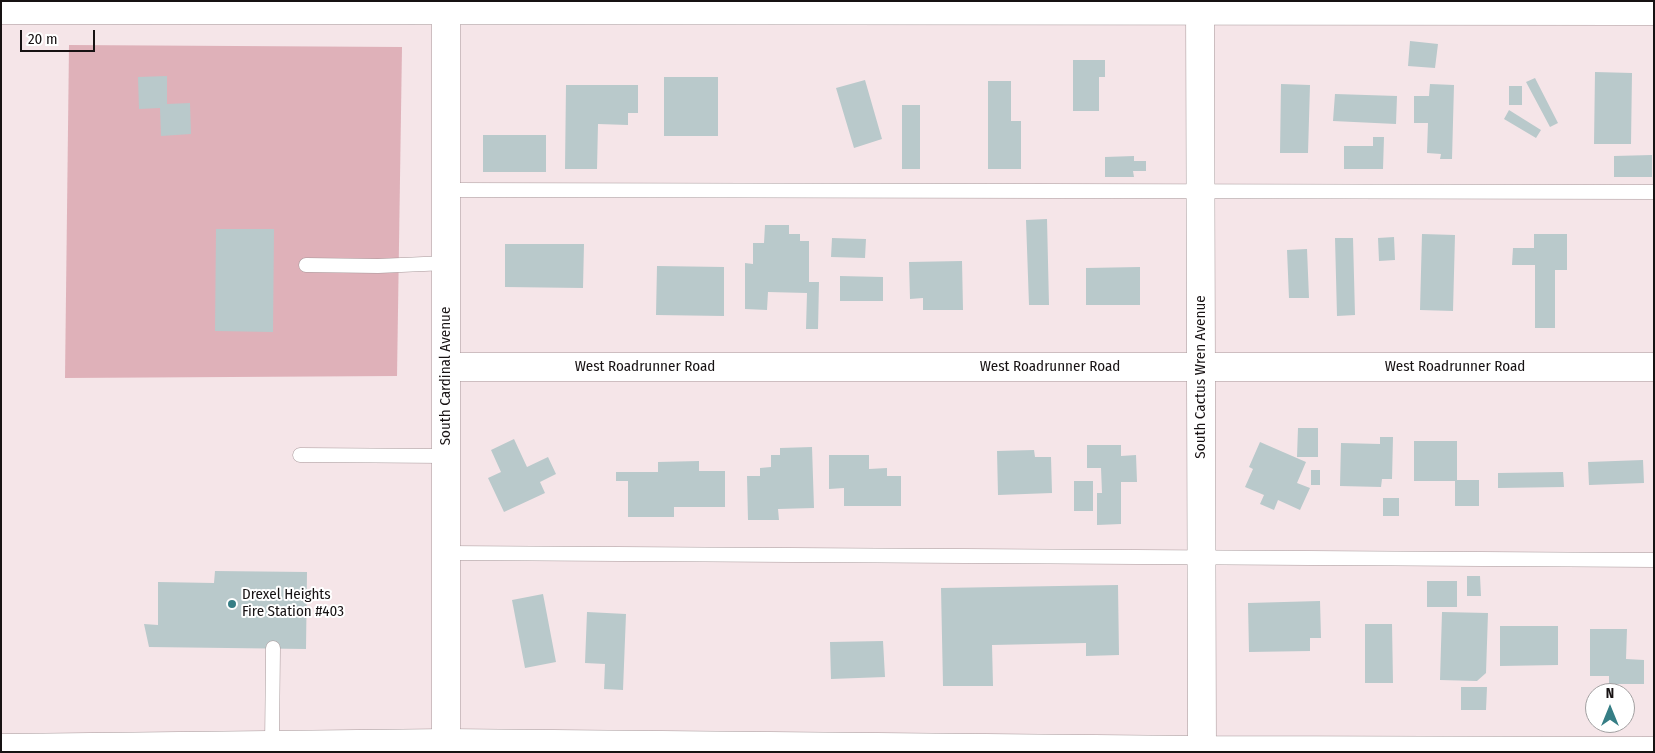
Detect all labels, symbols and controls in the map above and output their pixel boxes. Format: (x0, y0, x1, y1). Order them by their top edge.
scale bar (22, 20, 98, 52)
text: 20 m (28, 30, 58, 48)
street label: South Cactus Wren Avenue (1192, 295, 1210, 459)
street label: South Cardinal Avenue (437, 307, 455, 445)
street label: West Roadrunner Road (575, 358, 715, 376)
street label: West Roadrunner Road (980, 358, 1120, 376)
street label: West Roadrunner Road (1385, 358, 1525, 376)
place label: Drexel Heights Fire Station #403 (242, 586, 344, 621)
marker: Drexel Heights Fire Station #403 (226, 598, 238, 610)
north arrow (1585, 683, 1635, 733)
text: N (1606, 685, 1614, 702)

